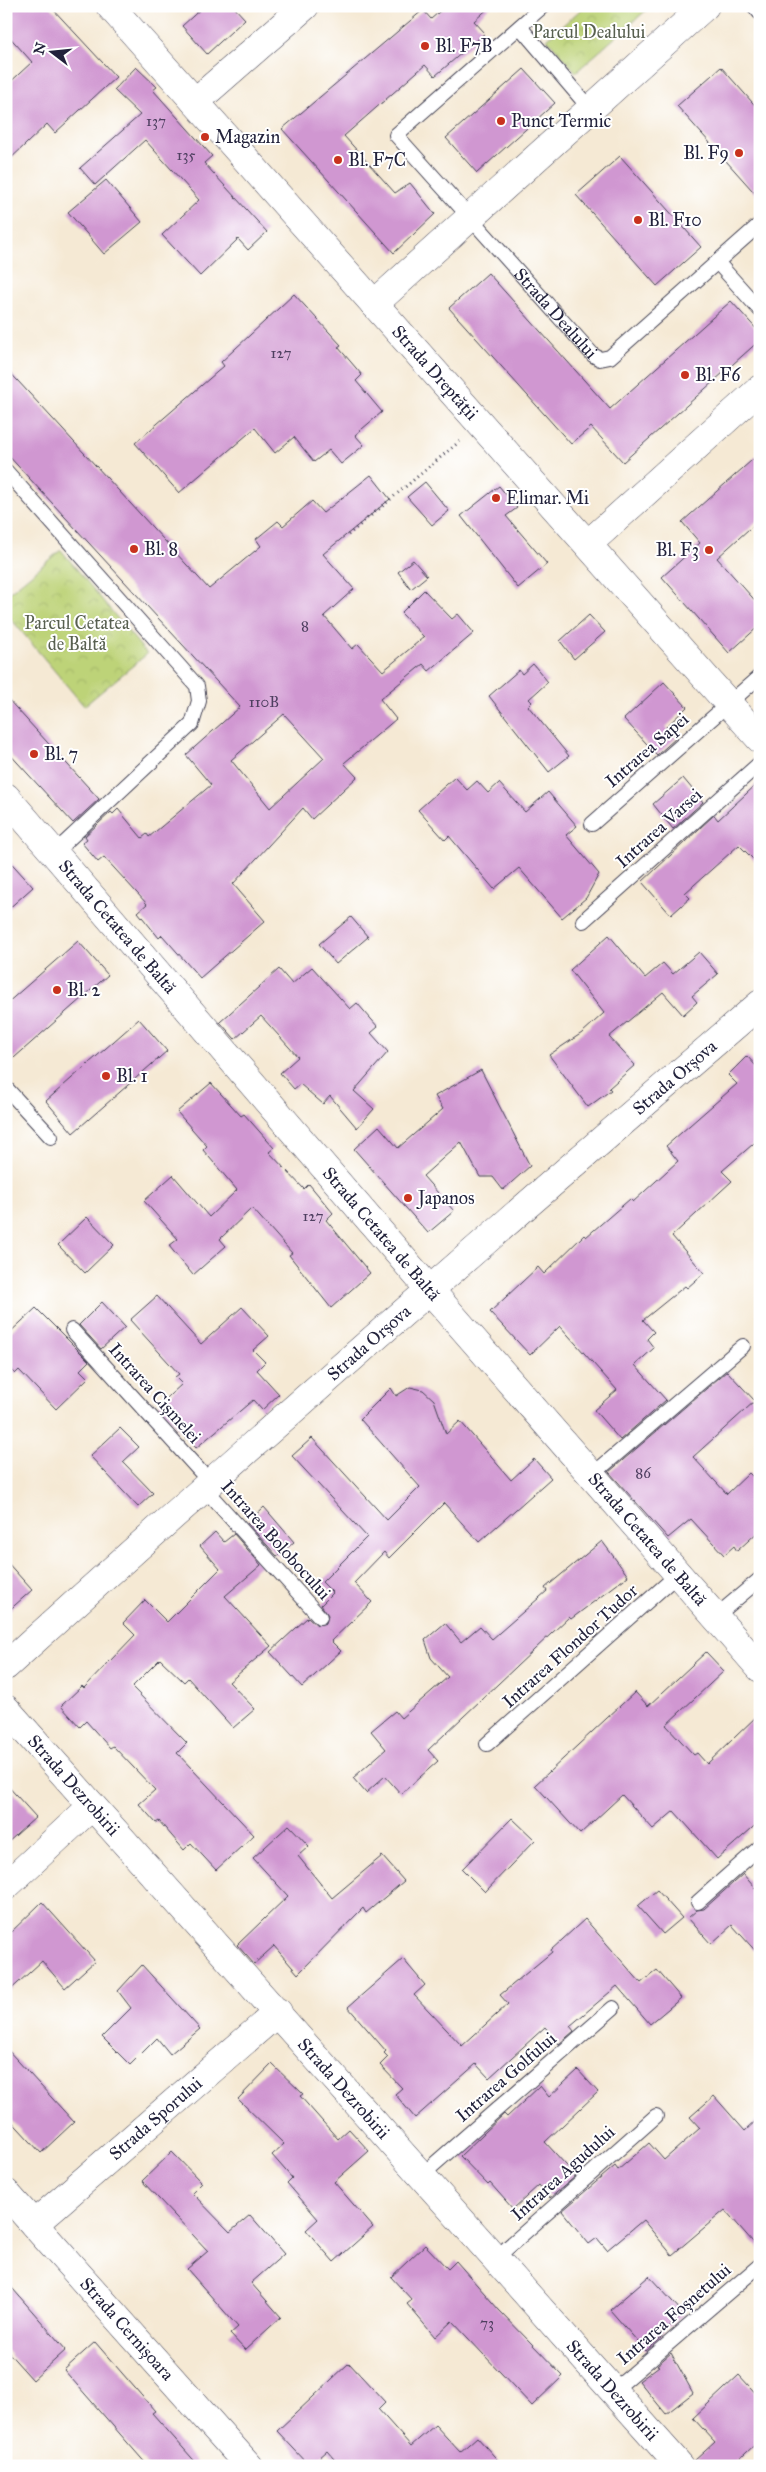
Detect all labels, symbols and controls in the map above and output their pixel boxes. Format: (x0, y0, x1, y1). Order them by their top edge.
park label: Parcul Dealului (532, 21, 646, 43)
north arrow (28, 28, 78, 78)
place label: Bl. F7B (435, 35, 493, 57)
text: N (30, 40, 50, 57)
marker: Bl. F7B (419, 40, 431, 52)
place label: Punct Termic (511, 110, 612, 132)
house number: 137 (146, 112, 166, 130)
marker: Punct Termic (495, 115, 507, 127)
place label: Magazin (215, 126, 280, 149)
marker: Magazin (199, 131, 211, 143)
place label: Bl. F9 (683, 142, 729, 164)
house number: 135 (177, 146, 195, 164)
marker: Bl. F9 (733, 147, 745, 159)
place label: Bl. F7C (348, 149, 406, 171)
marker: Bl. F7C (332, 154, 344, 166)
place label: Bl. F10 (648, 209, 702, 231)
marker: Bl. F10 (632, 214, 644, 226)
street label: Strada Dealului (509, 263, 602, 363)
street label: Strada Dreptății (387, 321, 483, 425)
house number: 127 (271, 344, 291, 362)
place label: Bl. F6 (695, 364, 741, 386)
marker: Bl. F6 (679, 369, 691, 381)
place label: Elimar. Mi (506, 487, 589, 509)
marker: Elimar. Mi (490, 492, 502, 504)
place label: Bl. 8 (144, 538, 178, 560)
place label: Bl. F3 (656, 539, 699, 561)
marker: Bl. 8 (128, 543, 140, 555)
marker: Bl. F3 (703, 544, 715, 556)
park label: Parcul Cetatea de Baltă (24, 612, 130, 655)
house number: 8 (301, 617, 309, 635)
house number: 110B (249, 693, 279, 711)
street label: Intrarea Sapei (601, 708, 693, 792)
place label: Bl. 7 (44, 743, 78, 765)
marker: Bl. 7 (28, 748, 40, 760)
street label: Intrarea Varsei (611, 784, 707, 872)
street label: Strada Cetatea de Baltă (54, 855, 181, 998)
place label: Bl. 2 (67, 979, 100, 1001)
marker: Bl. 2 (51, 984, 63, 996)
street label: Strada Orșova (628, 1035, 722, 1120)
place label: Bl. 1 (116, 1065, 148, 1087)
marker: Bl. 1 (100, 1070, 112, 1082)
street label: Strada Cetatea de Baltă (318, 1162, 445, 1306)
place label: Japanos (416, 1187, 475, 1210)
marker: Japanos (402, 1192, 414, 1204)
house number: 127 (303, 1207, 323, 1225)
street label: Strada Orșova (323, 1300, 416, 1385)
street label: Intrarea Cișmelei (104, 1338, 206, 1448)
house number: 86 (635, 1464, 652, 1482)
street label: Strada Cetatea de Baltă (583, 1468, 712, 1611)
street label: Intrarea Bolobocului (217, 1476, 335, 1604)
street label: Intrarea Flondor Tudor (498, 1579, 642, 1713)
street label: Strada Dezrobirii (23, 1730, 125, 1840)
street label: Intrarea Golfului (451, 2027, 561, 2127)
street label: Strada Dezrobirii (293, 2033, 395, 2143)
street label: Strada Sporului (105, 2072, 207, 2165)
street label: Intrarea Agudului (507, 2121, 620, 2226)
street label: Intrarea Foșnetului (613, 2259, 735, 2369)
street label: Strada Cernișoara (75, 2273, 179, 2385)
house number: 73 (480, 2314, 494, 2332)
street label: Strada Dezrobirii (562, 2335, 663, 2445)

